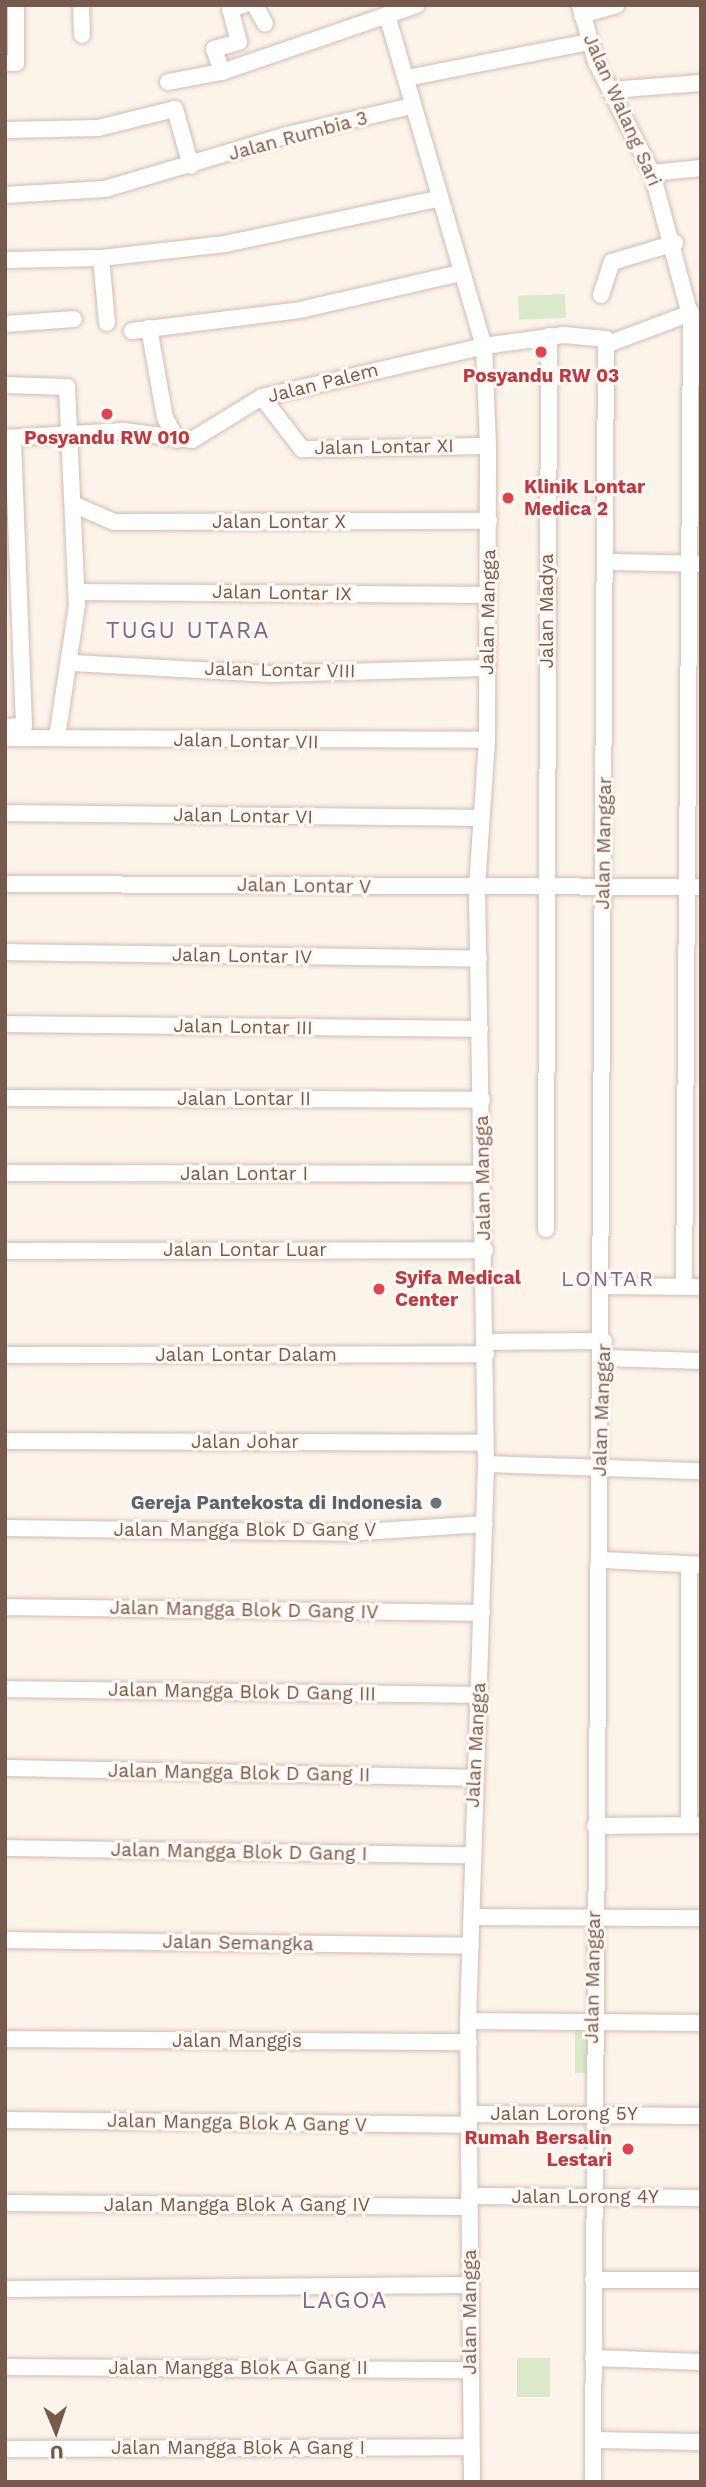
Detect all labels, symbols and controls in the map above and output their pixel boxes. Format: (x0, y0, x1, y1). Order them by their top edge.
street label: Jalan Walang Sari (578, 30, 666, 190)
street label: Jalan Rumbia 3 (226, 106, 370, 166)
marker: Posyandu RW 03 (531, 342, 551, 362)
street label: Jalan Palem (265, 358, 381, 408)
place label: Posyandu RW 03 (463, 365, 619, 387)
marker: Posyandu RW 010 (97, 404, 117, 424)
place label: Posyandu RW 010 (24, 427, 190, 449)
street label: Jalan Lontar XI (314, 434, 454, 460)
place label: Klinik Lontar Medica 2 (524, 476, 646, 520)
marker: Klinik Lontar Medica 2 (498, 488, 518, 508)
street label: Jalan Lontar X (212, 511, 346, 533)
street label: Jalan Mangga (476, 549, 500, 675)
street label: Jalan Madya (536, 553, 558, 669)
street label: Jalan Lontar IX (212, 580, 352, 606)
district label: TUGU UTARA (107, 617, 269, 645)
street label: Jalan Lontar VIII (204, 657, 356, 683)
street label: Jalan Lontar VII (173, 728, 319, 754)
street label: Jalan Manggar (591, 776, 617, 910)
street label: Jalan Lontar VI (172, 803, 314, 829)
street label: Jalan Lontar V (236, 873, 372, 899)
street label: Jalan Lontar IV (171, 943, 313, 969)
street label: Jalan Lontar III (173, 1014, 313, 1040)
street label: Jalan Lontar II (177, 1088, 311, 1110)
street label: Jalan Mangga (471, 1115, 495, 1241)
street label: Jalan Lontar I (180, 1163, 308, 1185)
street label: Jalan Lontar Luar (163, 1239, 327, 1261)
district label: LONTAR (562, 1266, 654, 1292)
place label: Syifa Medical Center (395, 1267, 521, 1311)
marker: Syifa Medical Center (369, 1279, 389, 1299)
street label: Jalan Manggar (588, 1343, 616, 1477)
street label: Jalan Lontar Dalam (155, 1344, 337, 1366)
street label: Jalan Johar (191, 1431, 299, 1453)
place label: Gereja Pantekosta di Indonesia (131, 1492, 422, 1514)
marker: Gereja Pantekosta di Indonesia (428, 1495, 444, 1511)
street label: Jalan Mangga Blok D Gang V (113, 1519, 377, 1541)
street label: Jalan Mangga Blok D Gang IV (109, 1596, 379, 1624)
street label: Jalan Mangga Blok D Gang III (107, 1678, 377, 1706)
street label: Jalan Mangga (461, 1682, 491, 1808)
street label: Jalan Mangga Blok D Gang II (107, 1759, 371, 1787)
street label: Jalan Mangga Blok D Gang I (110, 1838, 368, 1866)
street label: Jalan Manggar (580, 1910, 606, 2044)
street label: Jalan Semangka (162, 1930, 314, 1956)
street label: Jalan Manggis (172, 2030, 302, 2052)
street label: Jalan Lorong 5Y (490, 2103, 638, 2125)
street label: Jalan Mangga Blok A Gang V (105, 2109, 369, 2137)
place label: Rumah Bersalin Lestari (464, 2127, 612, 2171)
marker: Rumah Bersalin Lestari (618, 2139, 638, 2159)
street label: Jalan Lorong 4Y (511, 2186, 659, 2208)
street label: Jalan Mangga Blok A Gang IV (103, 2194, 371, 2216)
street label: Jalan Mangga (459, 2249, 481, 2375)
district label: LAGOA (302, 2287, 388, 2315)
street label: Jalan Mangga Blok A Gang II (107, 2357, 369, 2379)
north arrow (21, 2396, 91, 2466)
street label: Jalan Mangga Blok A Gang I (110, 2437, 366, 2459)
text: U (50, 2441, 64, 2464)

